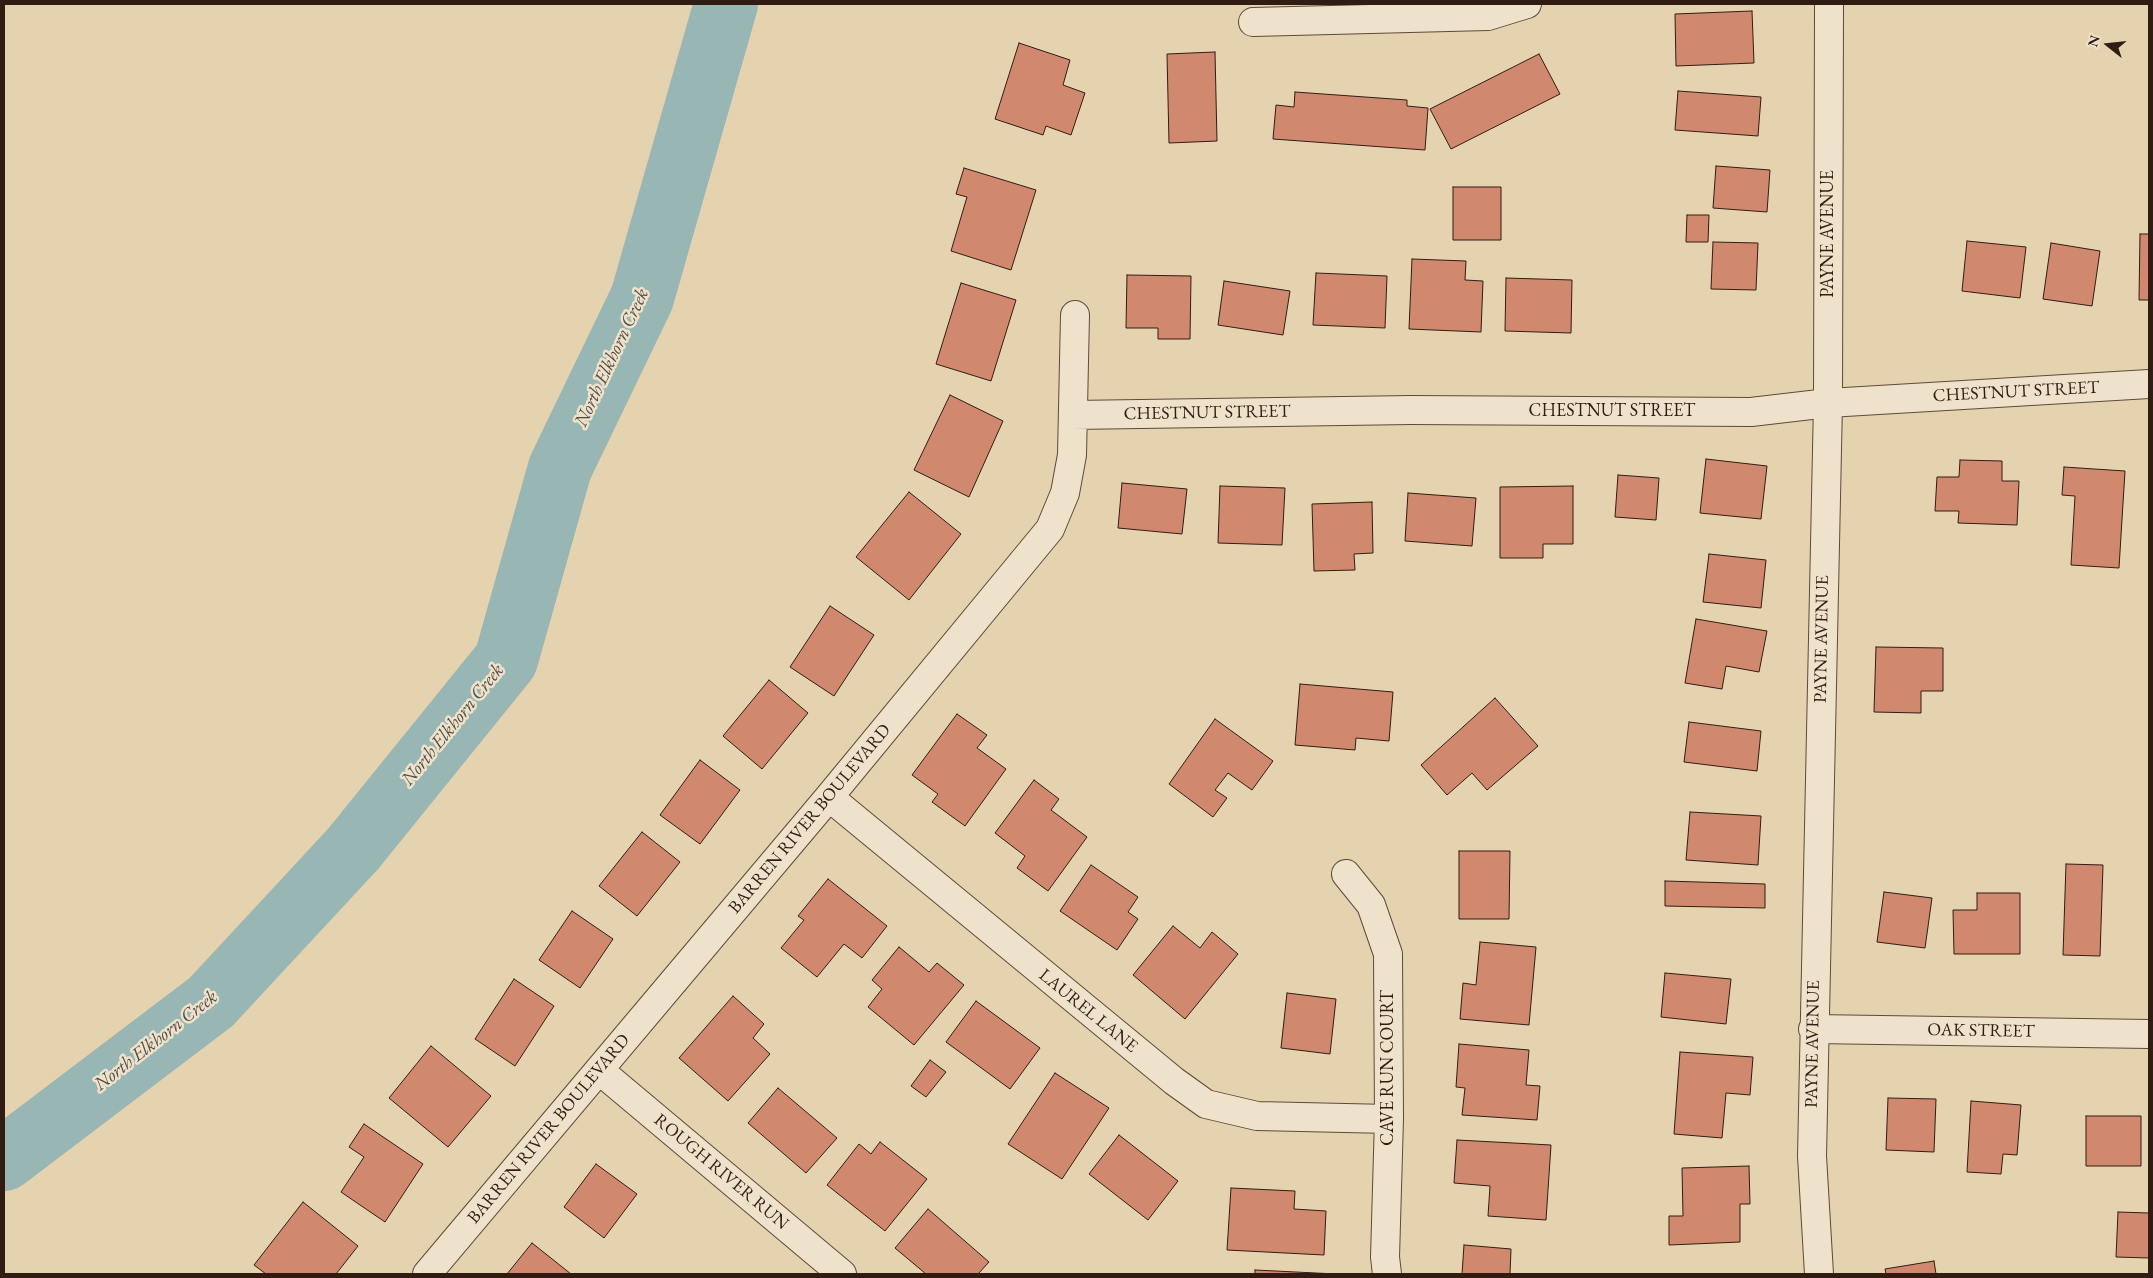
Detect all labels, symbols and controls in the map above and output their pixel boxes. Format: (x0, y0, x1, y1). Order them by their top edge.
north arrow (2083, 20, 2133, 70)
text: N (2083, 33, 2104, 49)
street label: PAYNE AVENUE (1817, 170, 1839, 298)
water label: North Elkhorn Creek (570, 285, 654, 431)
street label: CHESTNUT STREET (1932, 377, 2100, 407)
street label: CHESTNUT STREET (1529, 400, 1695, 422)
street label: CHESTNUT STREET (1123, 401, 1291, 425)
street label: PAYNE AVENUE (1810, 575, 1834, 703)
water label: North Elkhorn Creek (397, 660, 509, 790)
street label: BARREN RIVER BOULEVARD (724, 720, 896, 918)
street label: LAUREL LANE (1034, 965, 1142, 1057)
street label: PAYNE AVENUE (1801, 980, 1825, 1108)
water label: North Elkhorn Creek (90, 986, 222, 1096)
street label: CAVE RUN COURT (1377, 990, 1399, 1146)
street label: OAK STREET (1927, 1019, 2035, 1043)
street label: BARREN RIVER BOULEVARD (463, 1030, 635, 1228)
street label: ROUGH RIVER RUN (649, 1109, 793, 1235)

